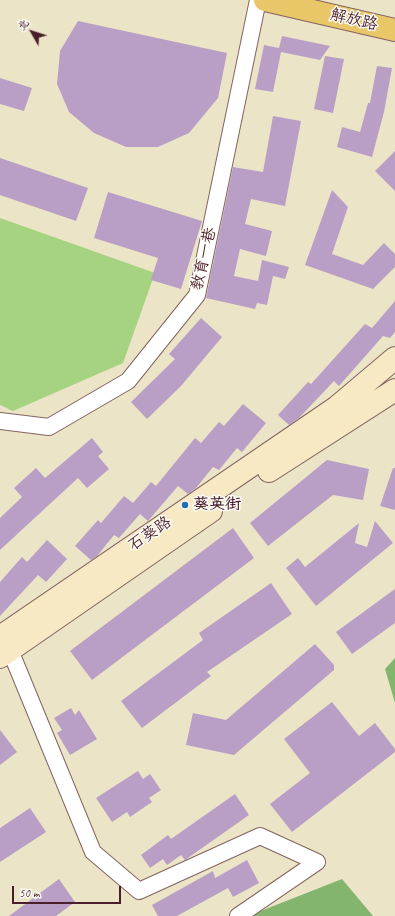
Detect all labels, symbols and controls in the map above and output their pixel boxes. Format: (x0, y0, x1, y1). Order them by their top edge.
street label: 解放路 (328, 5, 380, 35)
north arrow (12, 12, 52, 52)
text: 北 (14, 16, 32, 33)
street label: 教育一巷 (187, 226, 221, 292)
place label: 葵英街 (193, 495, 241, 515)
marker: 葵英街 (180, 500, 190, 510)
street label: 石葵路 (125, 513, 175, 555)
scale bar (14, 878, 123, 904)
text: 50 m (19, 885, 39, 901)

